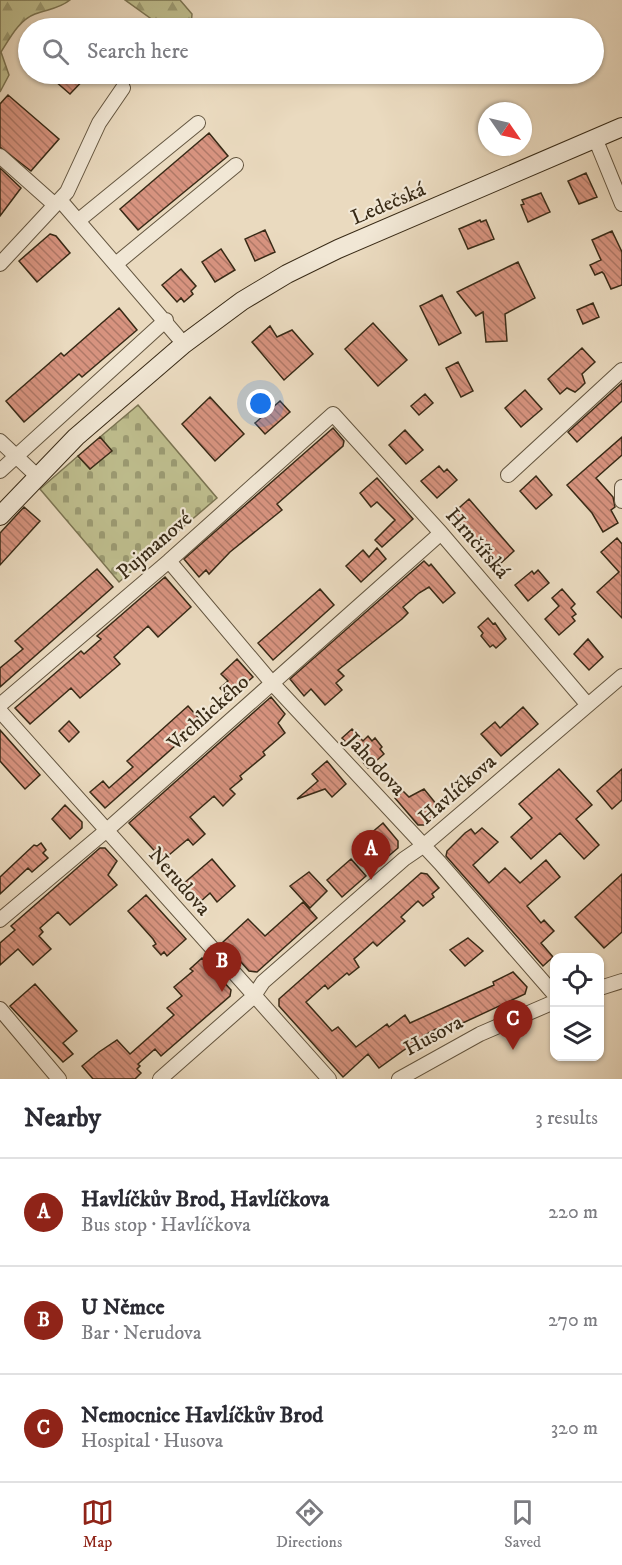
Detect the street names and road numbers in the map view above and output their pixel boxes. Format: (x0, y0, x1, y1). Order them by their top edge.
street label: Ledečská (347, 177, 430, 231)
street label: Hrnčířská (440, 503, 515, 584)
street label: Pujmanové (112, 506, 198, 585)
street label: Vrchlického (162, 669, 255, 757)
street label: Jahodova (338, 726, 411, 802)
street label: Havlíčkova (413, 749, 502, 831)
street label: Nerudova (142, 842, 216, 921)
street label: Husova (400, 1010, 467, 1062)

